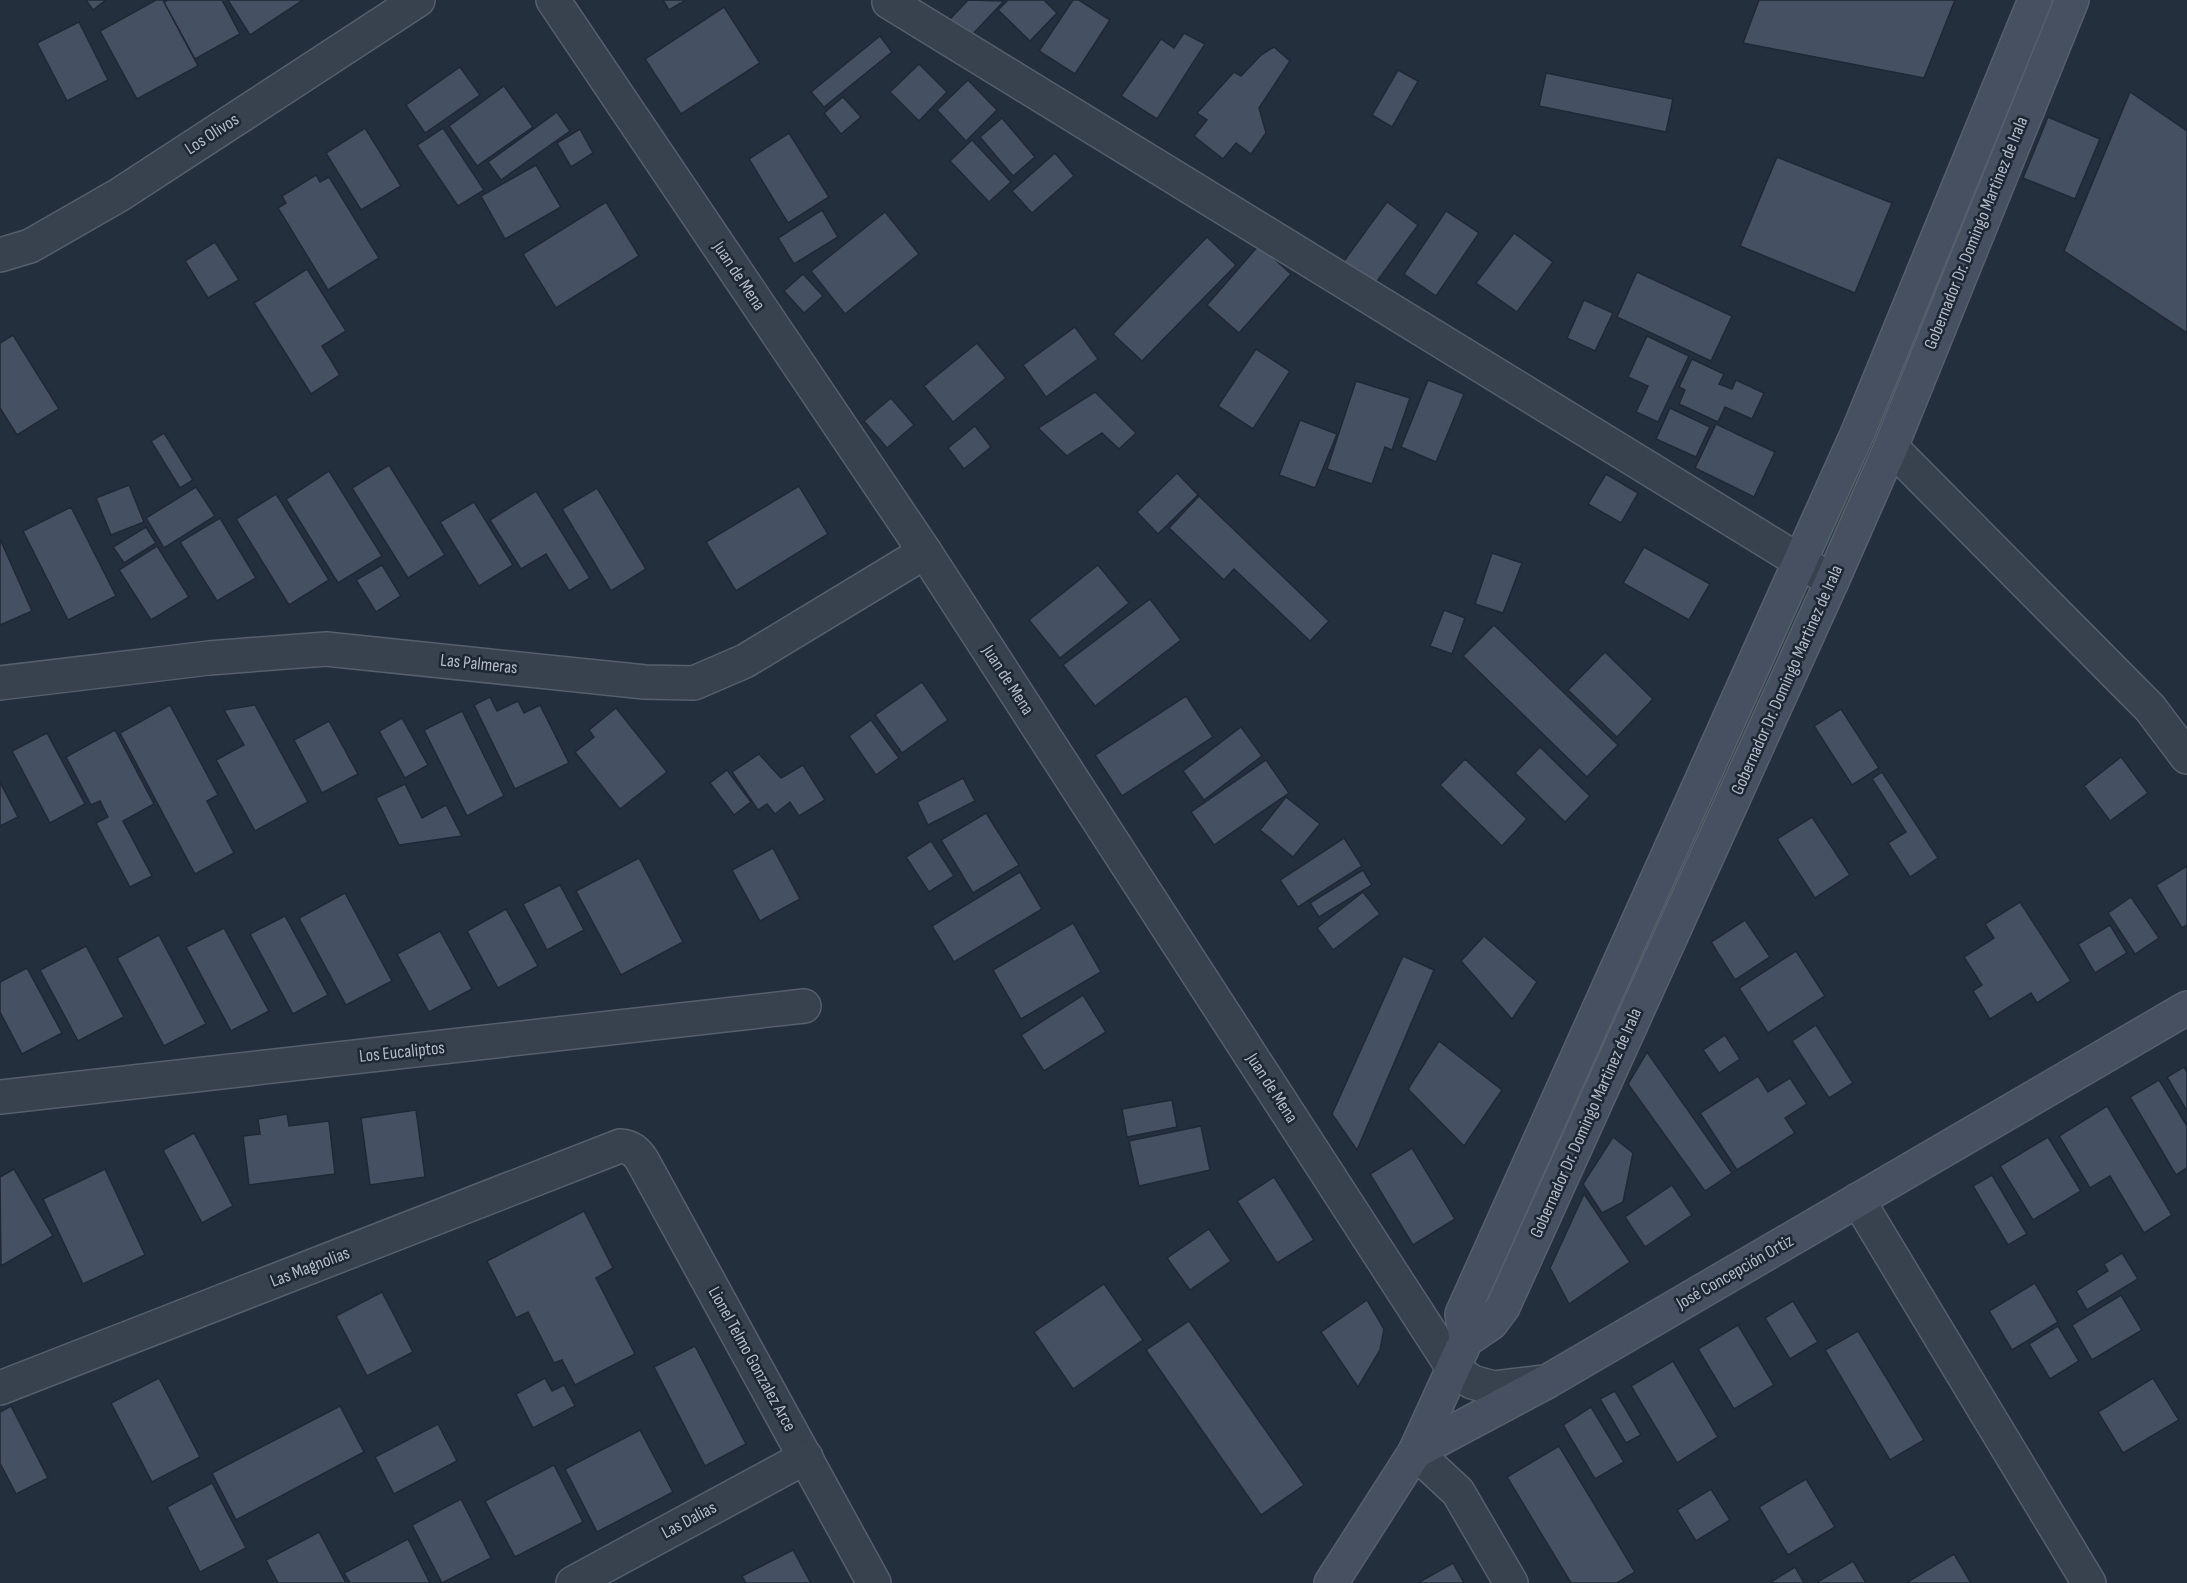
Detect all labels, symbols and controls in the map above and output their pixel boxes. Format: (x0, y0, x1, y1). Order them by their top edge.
street label: Los Olivos (181, 109, 243, 159)
street label: Gobernador Dr. Domingo Martinez de Irala (1920, 114, 2032, 352)
street label: Juan de Mena (708, 237, 770, 315)
street label: Gobernador Dr. Domingo Martinez de Irala (1727, 562, 1847, 798)
street label: Juan de Mena (977, 640, 1038, 719)
street label: Las Palmeras (439, 650, 519, 678)
street label: Gobernador Dr. Domingo Martinez de Irala (1526, 1005, 1646, 1241)
street label: Los Eucaliptos (358, 1037, 446, 1067)
street label: Juan de Mena (1241, 1048, 1302, 1127)
street label: José Concepción Ortiz (1672, 1230, 1798, 1314)
street label: Las Magnolias (267, 1242, 353, 1292)
street label: Lionel Telmo Gonzalez Arce (704, 1283, 800, 1435)
street label: Las Dalias (658, 1497, 720, 1543)

